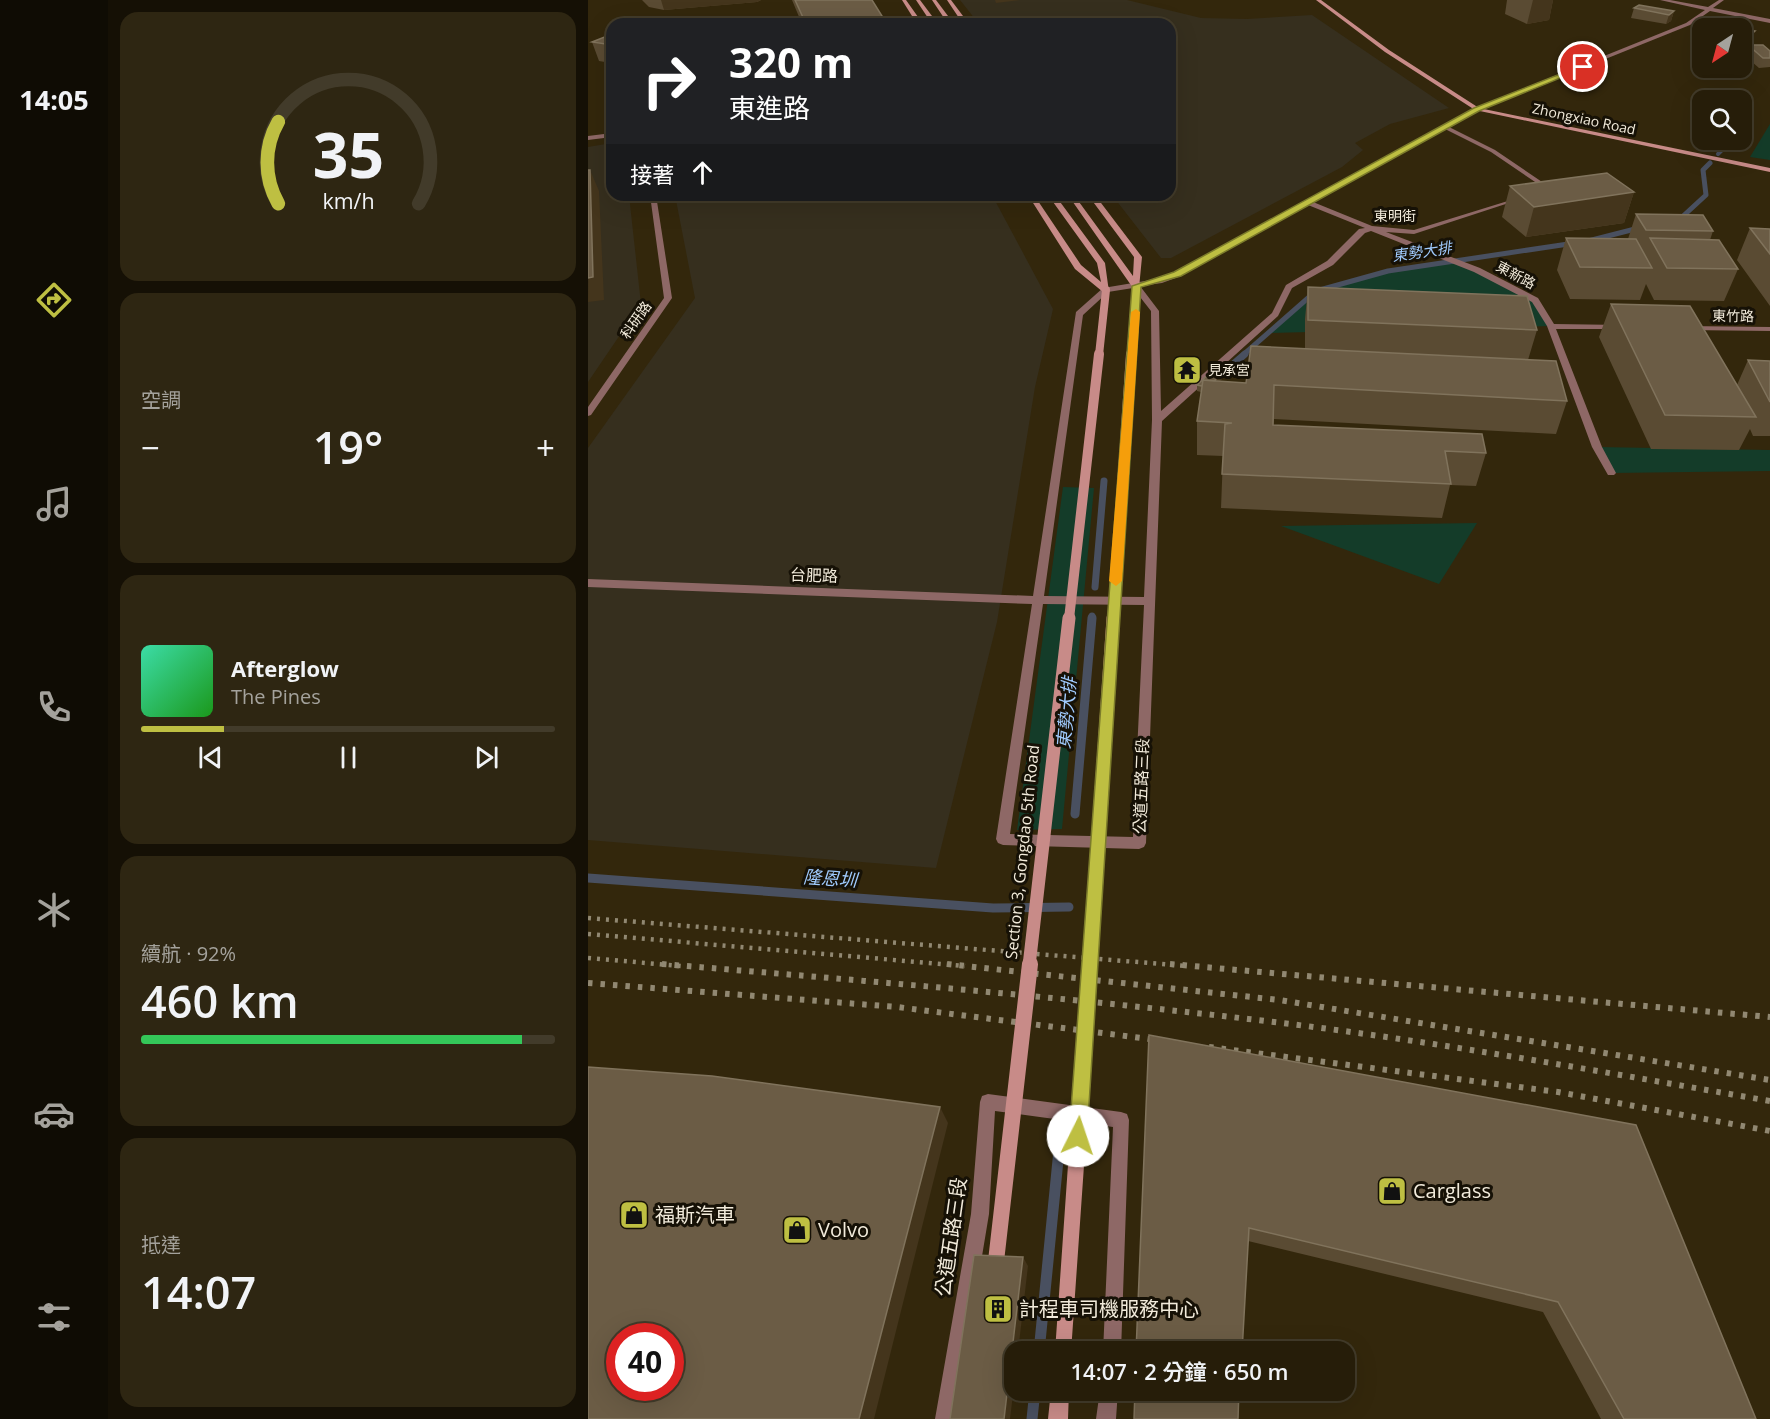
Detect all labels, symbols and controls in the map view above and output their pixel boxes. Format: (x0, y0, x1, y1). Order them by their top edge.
north arrow (1692, 18, 1752, 78)
map controls (1692, 18, 1752, 150)
text: 320 m (729, 33, 853, 90)
pin (1557, 41, 1608, 92)
icon: right (630, 42, 708, 120)
icon: arrive (1566, 50, 1599, 83)
text: 14:05 (19, 81, 89, 118)
text: 東進路 (729, 89, 810, 126)
button: search (1692, 90, 1752, 150)
street label: Zhongxiao Road (1531, 98, 1638, 139)
text: 35 (312, 111, 384, 196)
icon: ahead (686, 156, 719, 189)
text: 接著 (630, 159, 674, 189)
text: km/h (322, 186, 374, 215)
street label: 東明街 (1374, 206, 1416, 225)
water label: 東勢大排 (1391, 237, 1455, 265)
street label: 東新路 (1493, 256, 1539, 293)
icon: directions (33, 279, 75, 321)
street label: 科研路 (616, 297, 655, 342)
street label: 東竹路 (1712, 306, 1754, 325)
temple icon: 見承宮 (1171, 354, 1203, 386)
place label: 見承宮 (1208, 360, 1250, 379)
text: 空調 (141, 386, 181, 413)
text: 19° (313, 416, 383, 477)
text: − (141, 425, 160, 470)
text: + (536, 425, 555, 470)
icon: music (33, 483, 75, 525)
street label: 台肥路 (790, 563, 838, 587)
text: Afterglow (231, 653, 339, 683)
water label: 東勢大排 (1051, 674, 1081, 750)
text: The Pines (231, 683, 321, 710)
icon: phone (33, 686, 75, 728)
street label: 公道五路三段 (1128, 738, 1154, 834)
icon: previous (194, 741, 227, 774)
icon: pause (332, 741, 365, 774)
icon: next (470, 741, 503, 774)
street label: Section 3, Gongdao 5th Road (1000, 744, 1044, 960)
water label: 隆恩圳 (802, 864, 861, 892)
icon: climate (33, 889, 75, 931)
text: 續航 · 92% (141, 940, 236, 967)
text: 460 km (141, 970, 299, 1031)
icon: car (33, 1093, 75, 1135)
position arrow (1046, 1104, 1110, 1168)
shop icon: Carglass (1376, 1175, 1408, 1207)
street label: 公道五路三段 (929, 1176, 972, 1298)
place label: Carglass (1413, 1177, 1491, 1204)
shop icon: 福斯汽車 (618, 1199, 650, 1231)
place label: 福斯汽車 (655, 1201, 735, 1228)
shop icon: Volvo (781, 1214, 813, 1246)
place label: Volvo (818, 1216, 869, 1243)
text: 抵達 (141, 1231, 181, 1258)
text: 14:07 (141, 1261, 256, 1322)
building icon: 計程車司機服務中心 (982, 1293, 1014, 1325)
place label: 計程車司機服務中心 (1019, 1295, 1199, 1322)
icon: filters (33, 1296, 75, 1338)
speed limit sign: 40 (606, 1323, 684, 1401)
text: 14:07 · 2 分鐘 · 650 m (1071, 1356, 1289, 1386)

